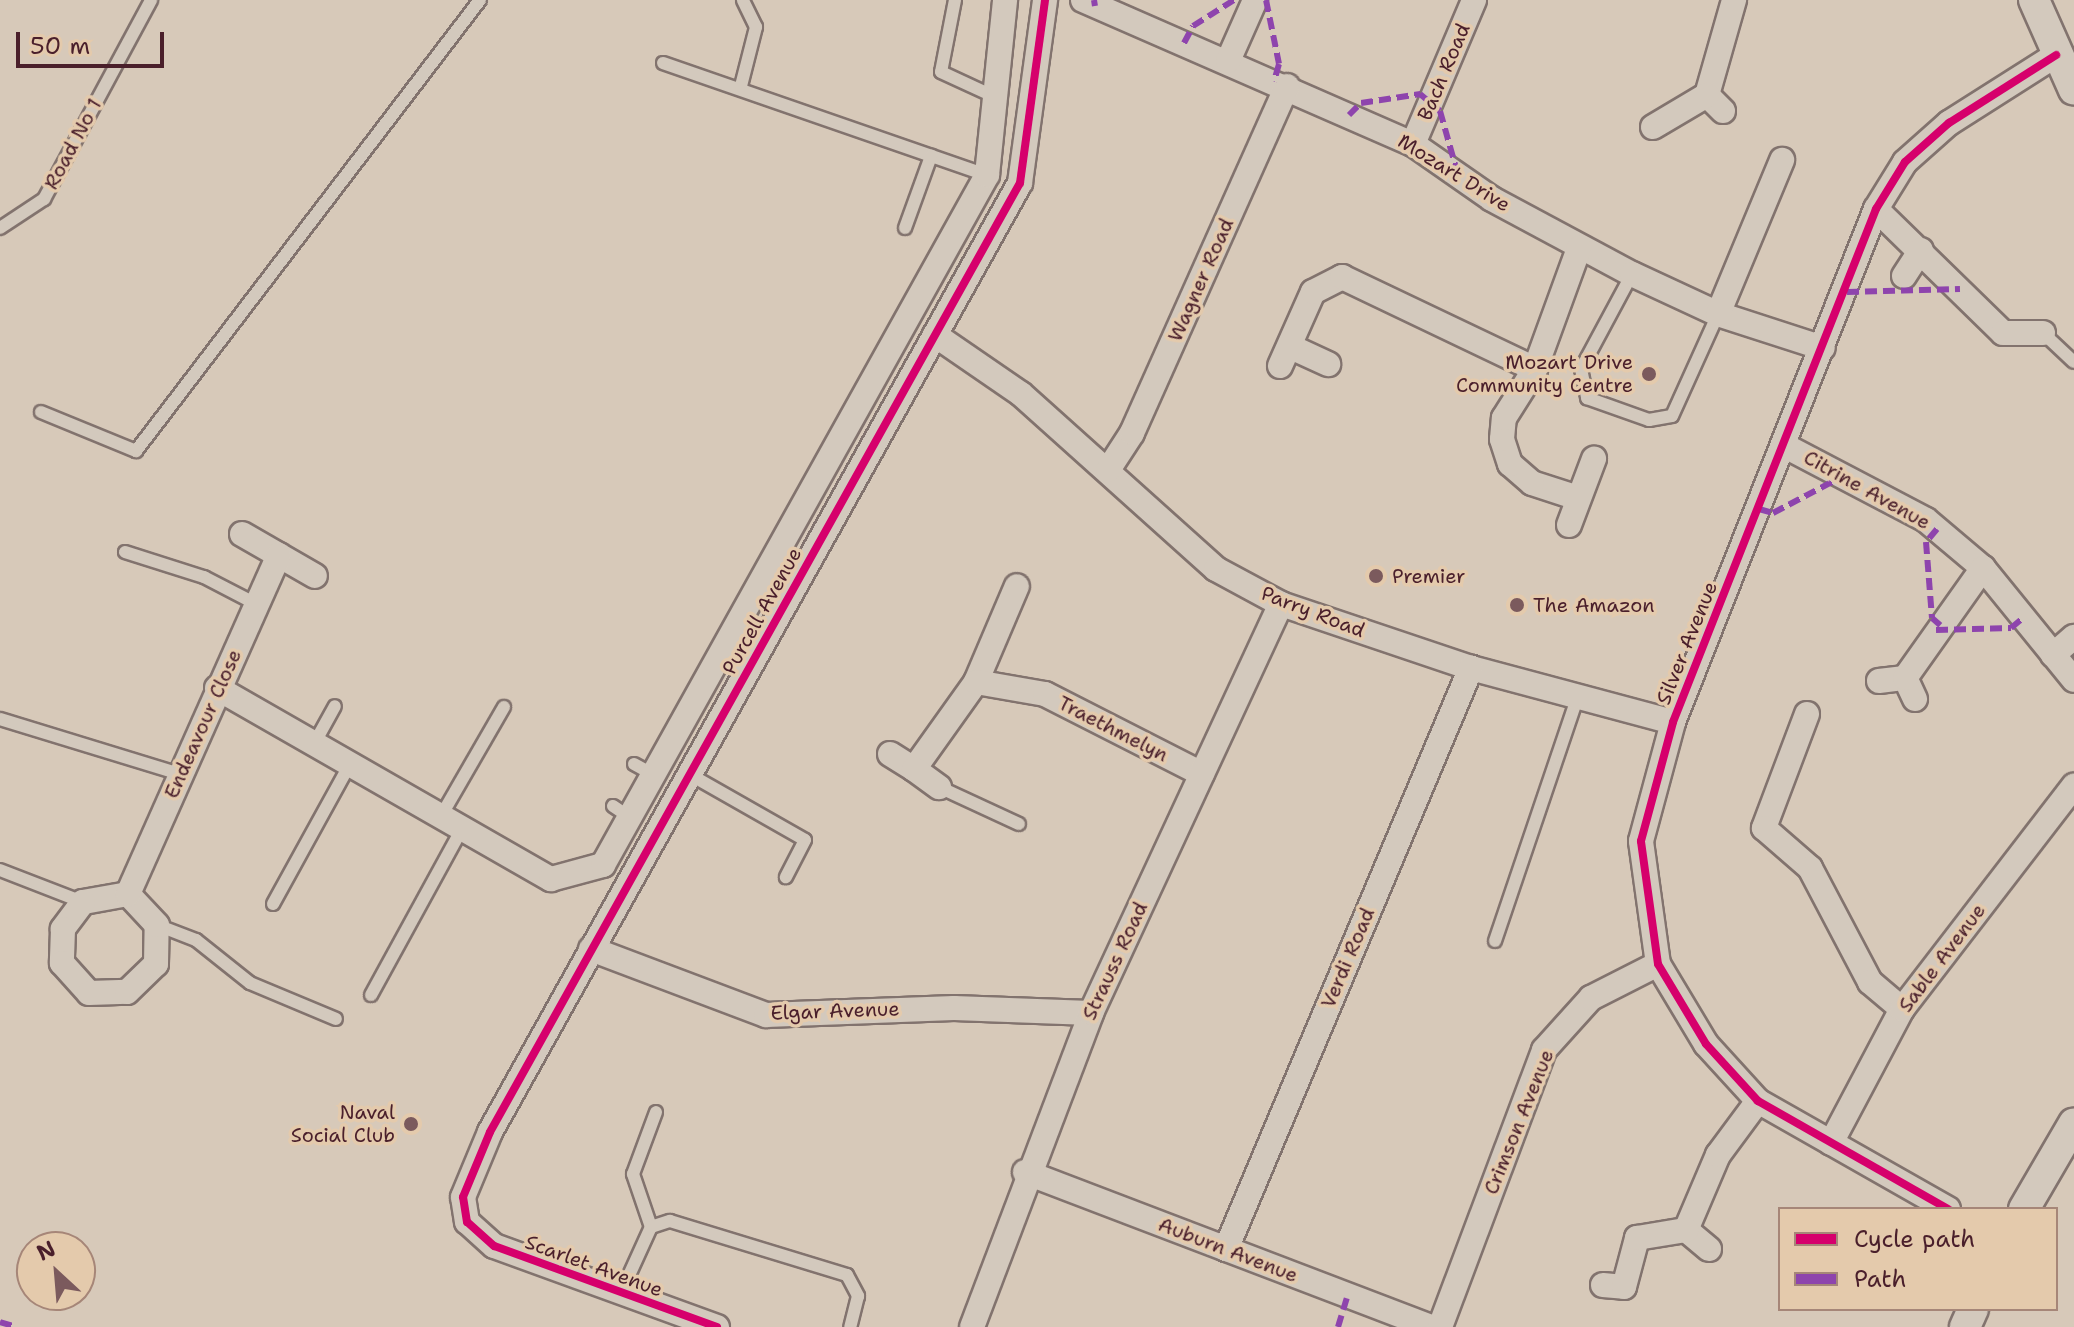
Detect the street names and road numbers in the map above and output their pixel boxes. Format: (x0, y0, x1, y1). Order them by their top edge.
street label: Bach Road (1413, 20, 1475, 124)
street label: Road No 1 (39, 95, 107, 193)
street label: Mozart Drive (1393, 129, 1515, 217)
street label: Wagner Road (1163, 215, 1239, 345)
street label: Citrine Avenue (1799, 445, 1935, 535)
street label: Purcell Avenue (717, 543, 807, 679)
street label: Silver Avenue (1651, 578, 1723, 708)
street label: Parry Road (1258, 581, 1368, 643)
street label: Endeavour Close (159, 646, 247, 802)
street label: Traethmelyn (1054, 691, 1172, 767)
street label: Strauss Road (1077, 898, 1153, 1024)
street label: Sable Avenue (1893, 899, 1991, 1017)
street label: Verdi Road (1316, 904, 1380, 1012)
street label: Elgar Avenue (770, 997, 900, 1025)
street label: Crimson Avenue (1479, 1046, 1559, 1198)
street label: Auburn Avenue (1155, 1212, 1301, 1288)
street label: Scarlet Avenue (522, 1230, 666, 1302)

